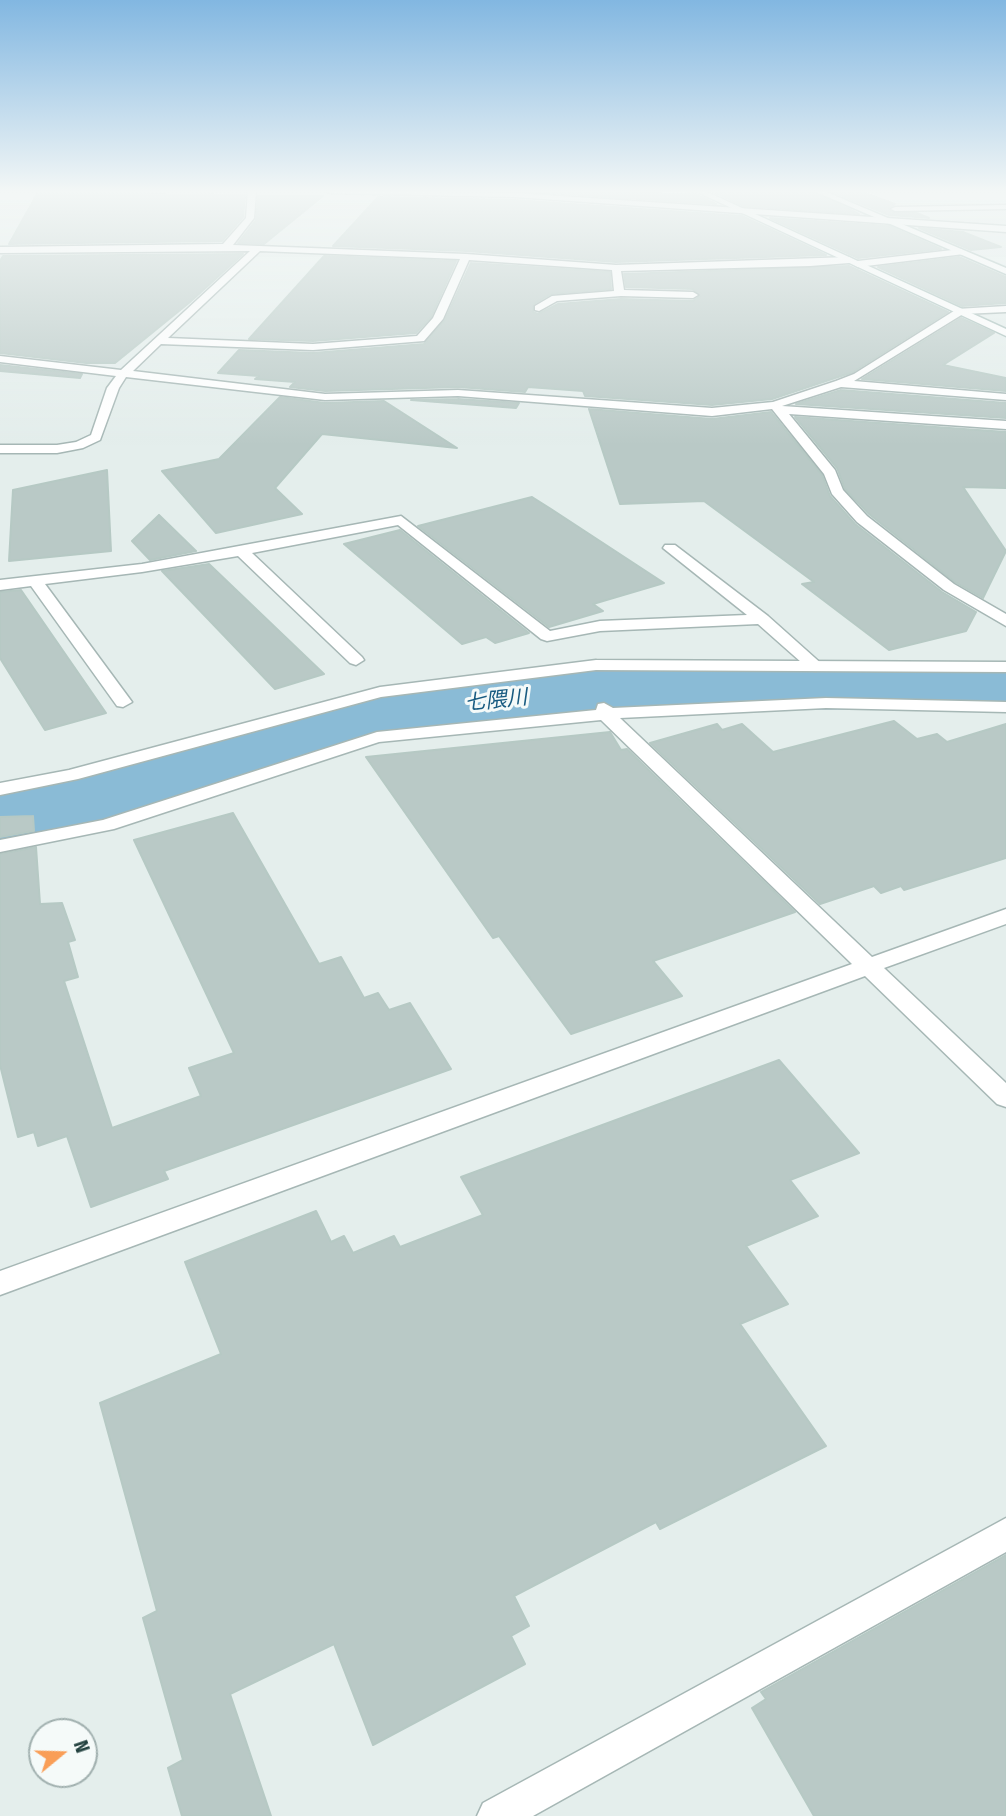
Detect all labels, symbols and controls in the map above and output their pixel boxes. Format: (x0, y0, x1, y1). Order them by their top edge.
water label: 七隈川 (463, 685, 529, 717)
north arrow (28, 1718, 98, 1788)
text: N (69, 1738, 94, 1756)

